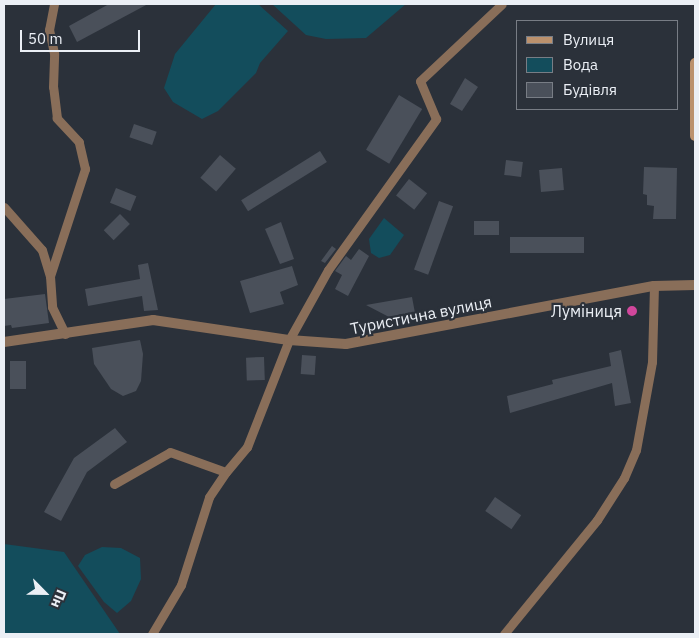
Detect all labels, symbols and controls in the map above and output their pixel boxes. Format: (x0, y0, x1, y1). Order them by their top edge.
scale bar (22, 20, 142, 52)
legend (516, 20, 679, 110)
text: 50 m (28, 29, 63, 48)
text: Вулиця (563, 30, 614, 49)
text: Вода (563, 55, 598, 74)
text: Будівля (563, 80, 617, 99)
street label: Туристична вулиця (349, 292, 493, 338)
place label: Луміниця (551, 301, 622, 321)
marker: Луміниця (626, 305, 638, 317)
north arrow (20, 568, 70, 618)
text: Пн (47, 587, 71, 611)

